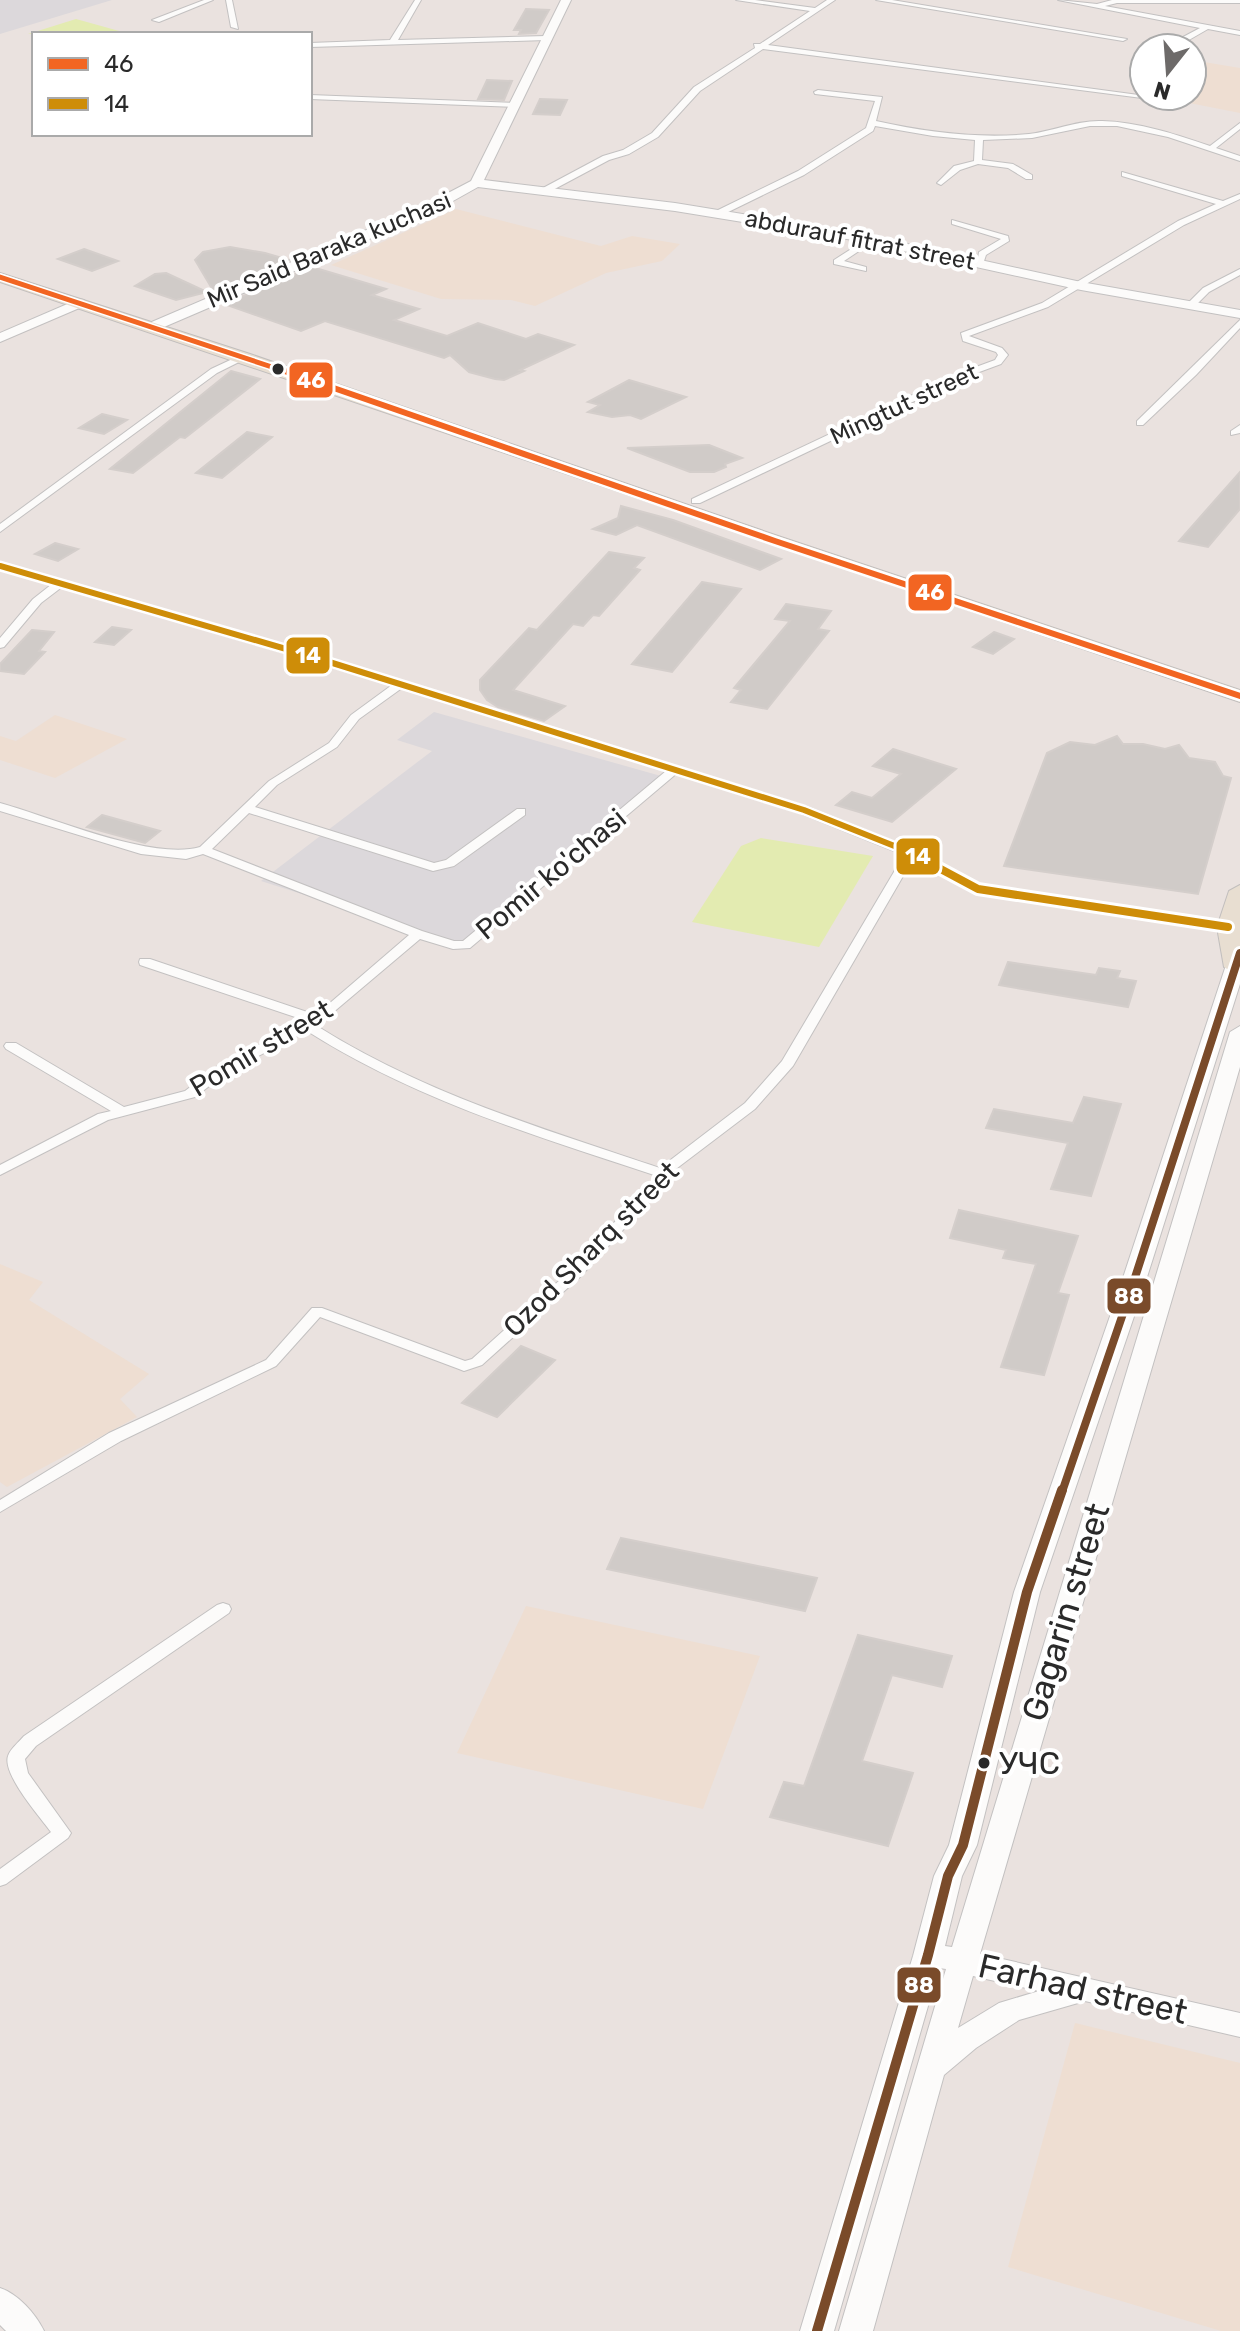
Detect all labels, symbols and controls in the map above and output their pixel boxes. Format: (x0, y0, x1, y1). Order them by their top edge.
legend (32, 32, 312, 136)
north arrow (1128, 32, 1208, 112)
text: 46 (104, 50, 133, 78)
text: N (1151, 75, 1174, 106)
text: 14 (104, 90, 129, 118)
street label: Mir Said Baraka kuchasi (203, 186, 455, 314)
street label: abdurauf fitrat street (743, 204, 977, 276)
street label: Mingtut street (826, 358, 982, 450)
unlabelled marker (270, 361, 286, 377)
line badge: 46 (288, 361, 334, 399)
text: 46 (296, 367, 326, 394)
line badge: 46 (907, 573, 953, 612)
text: 46 (915, 579, 945, 606)
line badge: 14 (285, 636, 331, 675)
text: 14 (295, 642, 321, 669)
street label: Pomir ko'chasi (469, 802, 633, 946)
line badge: 14 (895, 837, 941, 876)
text: 14 (905, 843, 931, 870)
street label: Pomir street (184, 993, 338, 1103)
street label: Ozod Sharq street (497, 1154, 686, 1343)
line badge: 88 (1106, 1277, 1152, 1315)
text: 88 (1114, 1283, 1144, 1310)
street label: Gagarin street (1013, 1498, 1119, 1726)
place label: УЧС (999, 1744, 1060, 1782)
marker: УЧС (976, 1755, 992, 1771)
street label: Farhad street (975, 1945, 1191, 2033)
line badge: 88 (896, 1966, 942, 2004)
text: 88 (904, 1972, 934, 1999)

